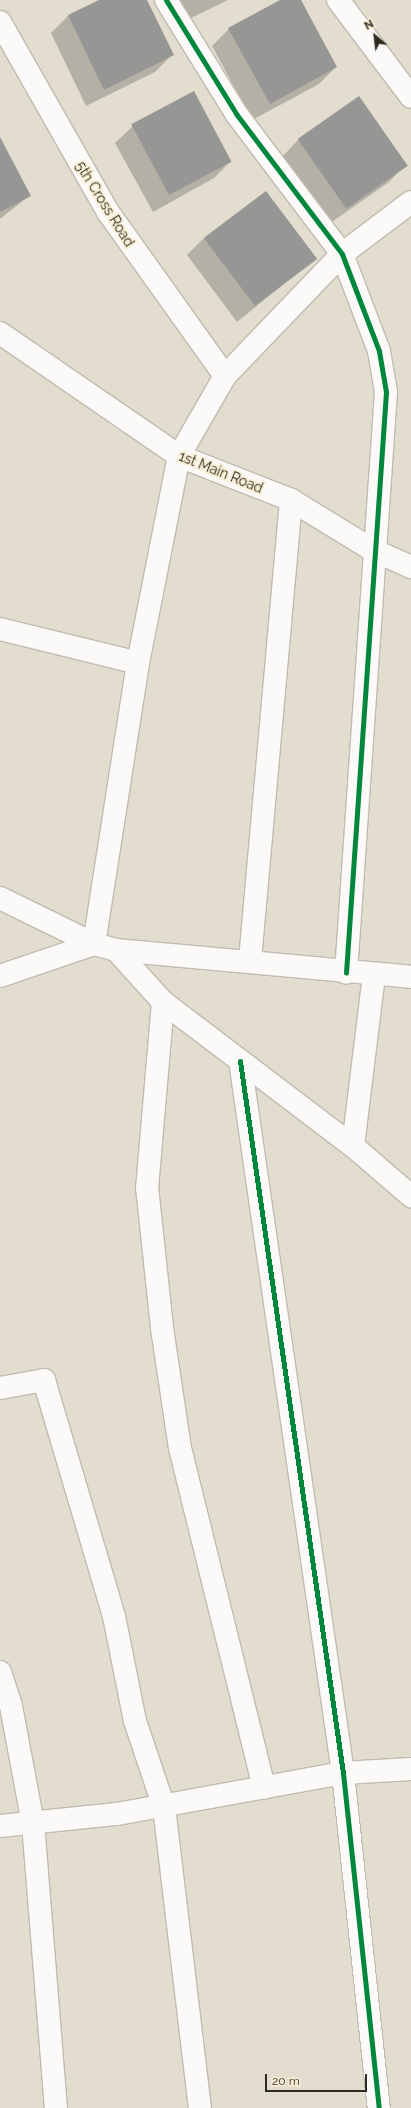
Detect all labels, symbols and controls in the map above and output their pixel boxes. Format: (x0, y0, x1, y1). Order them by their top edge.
north arrow (355, 16, 395, 56)
text: N (362, 17, 376, 33)
street label: 5th Cross Road (72, 158, 138, 250)
street label: 1st Main Road (176, 448, 266, 496)
scale bar (267, 2066, 369, 2092)
text: 20 m (272, 2074, 300, 2088)

